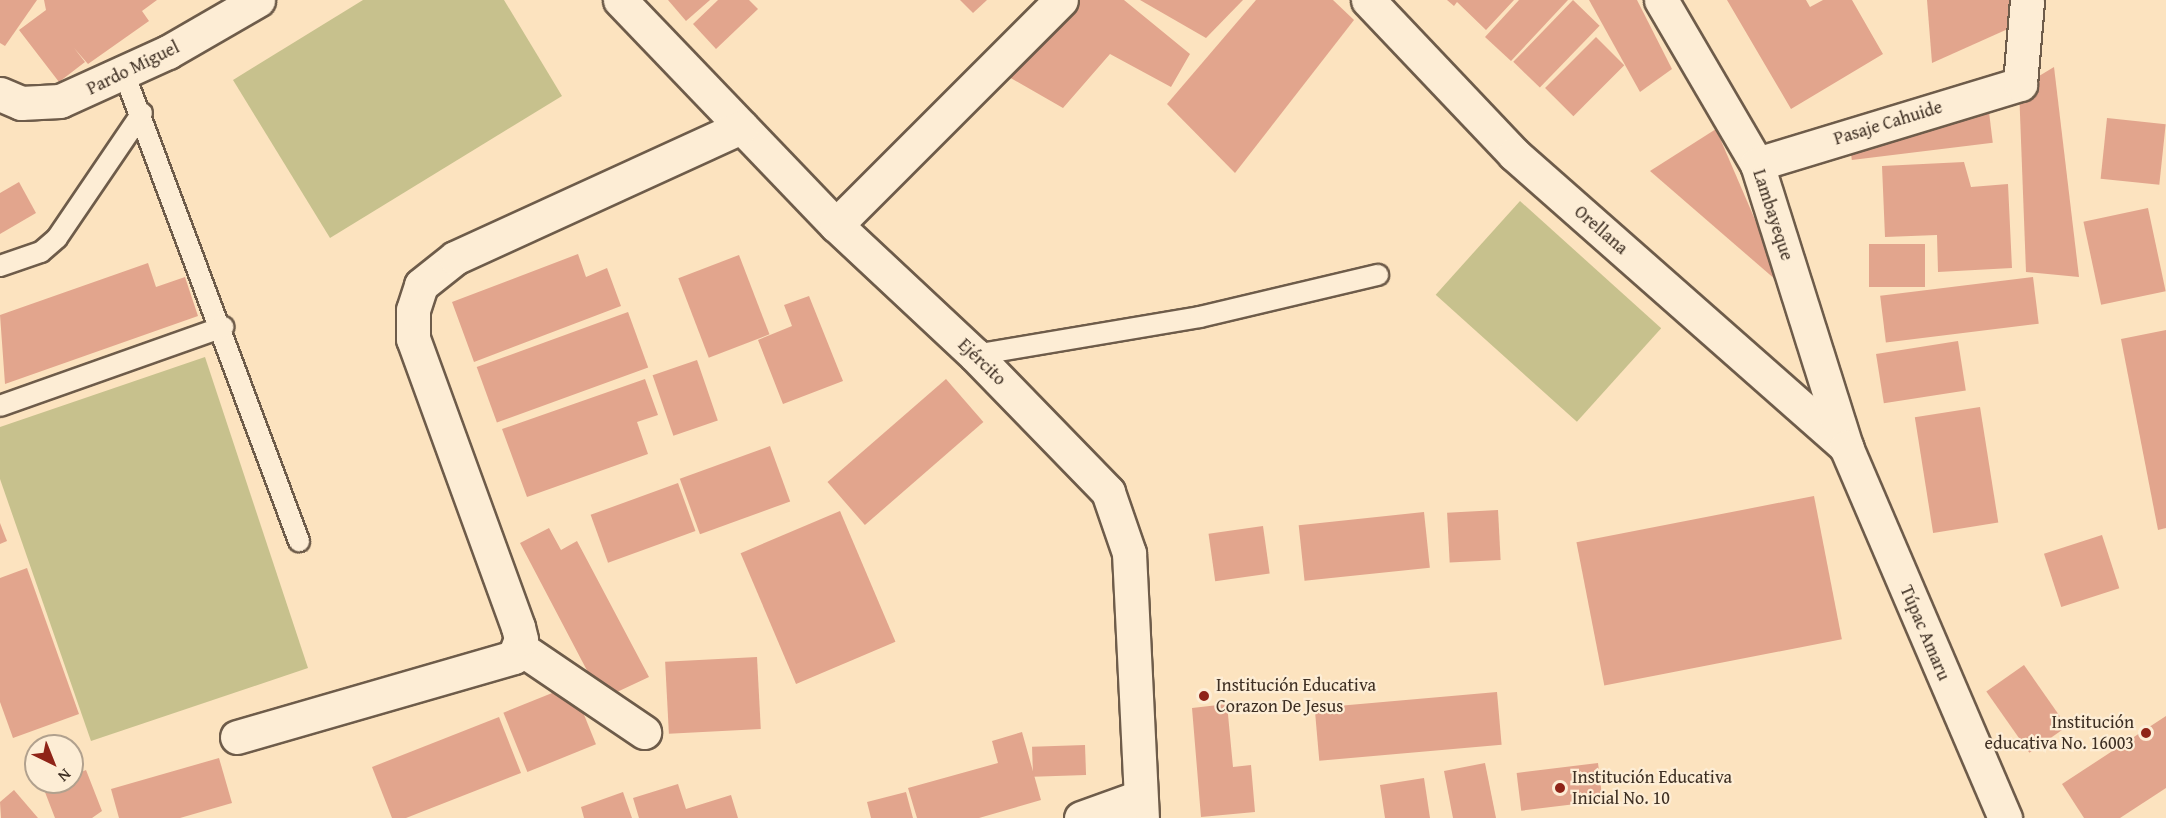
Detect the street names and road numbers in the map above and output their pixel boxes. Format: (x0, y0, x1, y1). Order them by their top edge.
street label: Pardo Miguel (83, 36, 183, 100)
street label: Pasaje Cahuide (1831, 96, 1945, 150)
street label: Lambayeque (1748, 167, 1798, 263)
street label: Orellana (1570, 201, 1632, 259)
street label: Ejército (954, 334, 1010, 390)
street label: Túpac Amaru (1895, 582, 1955, 684)

